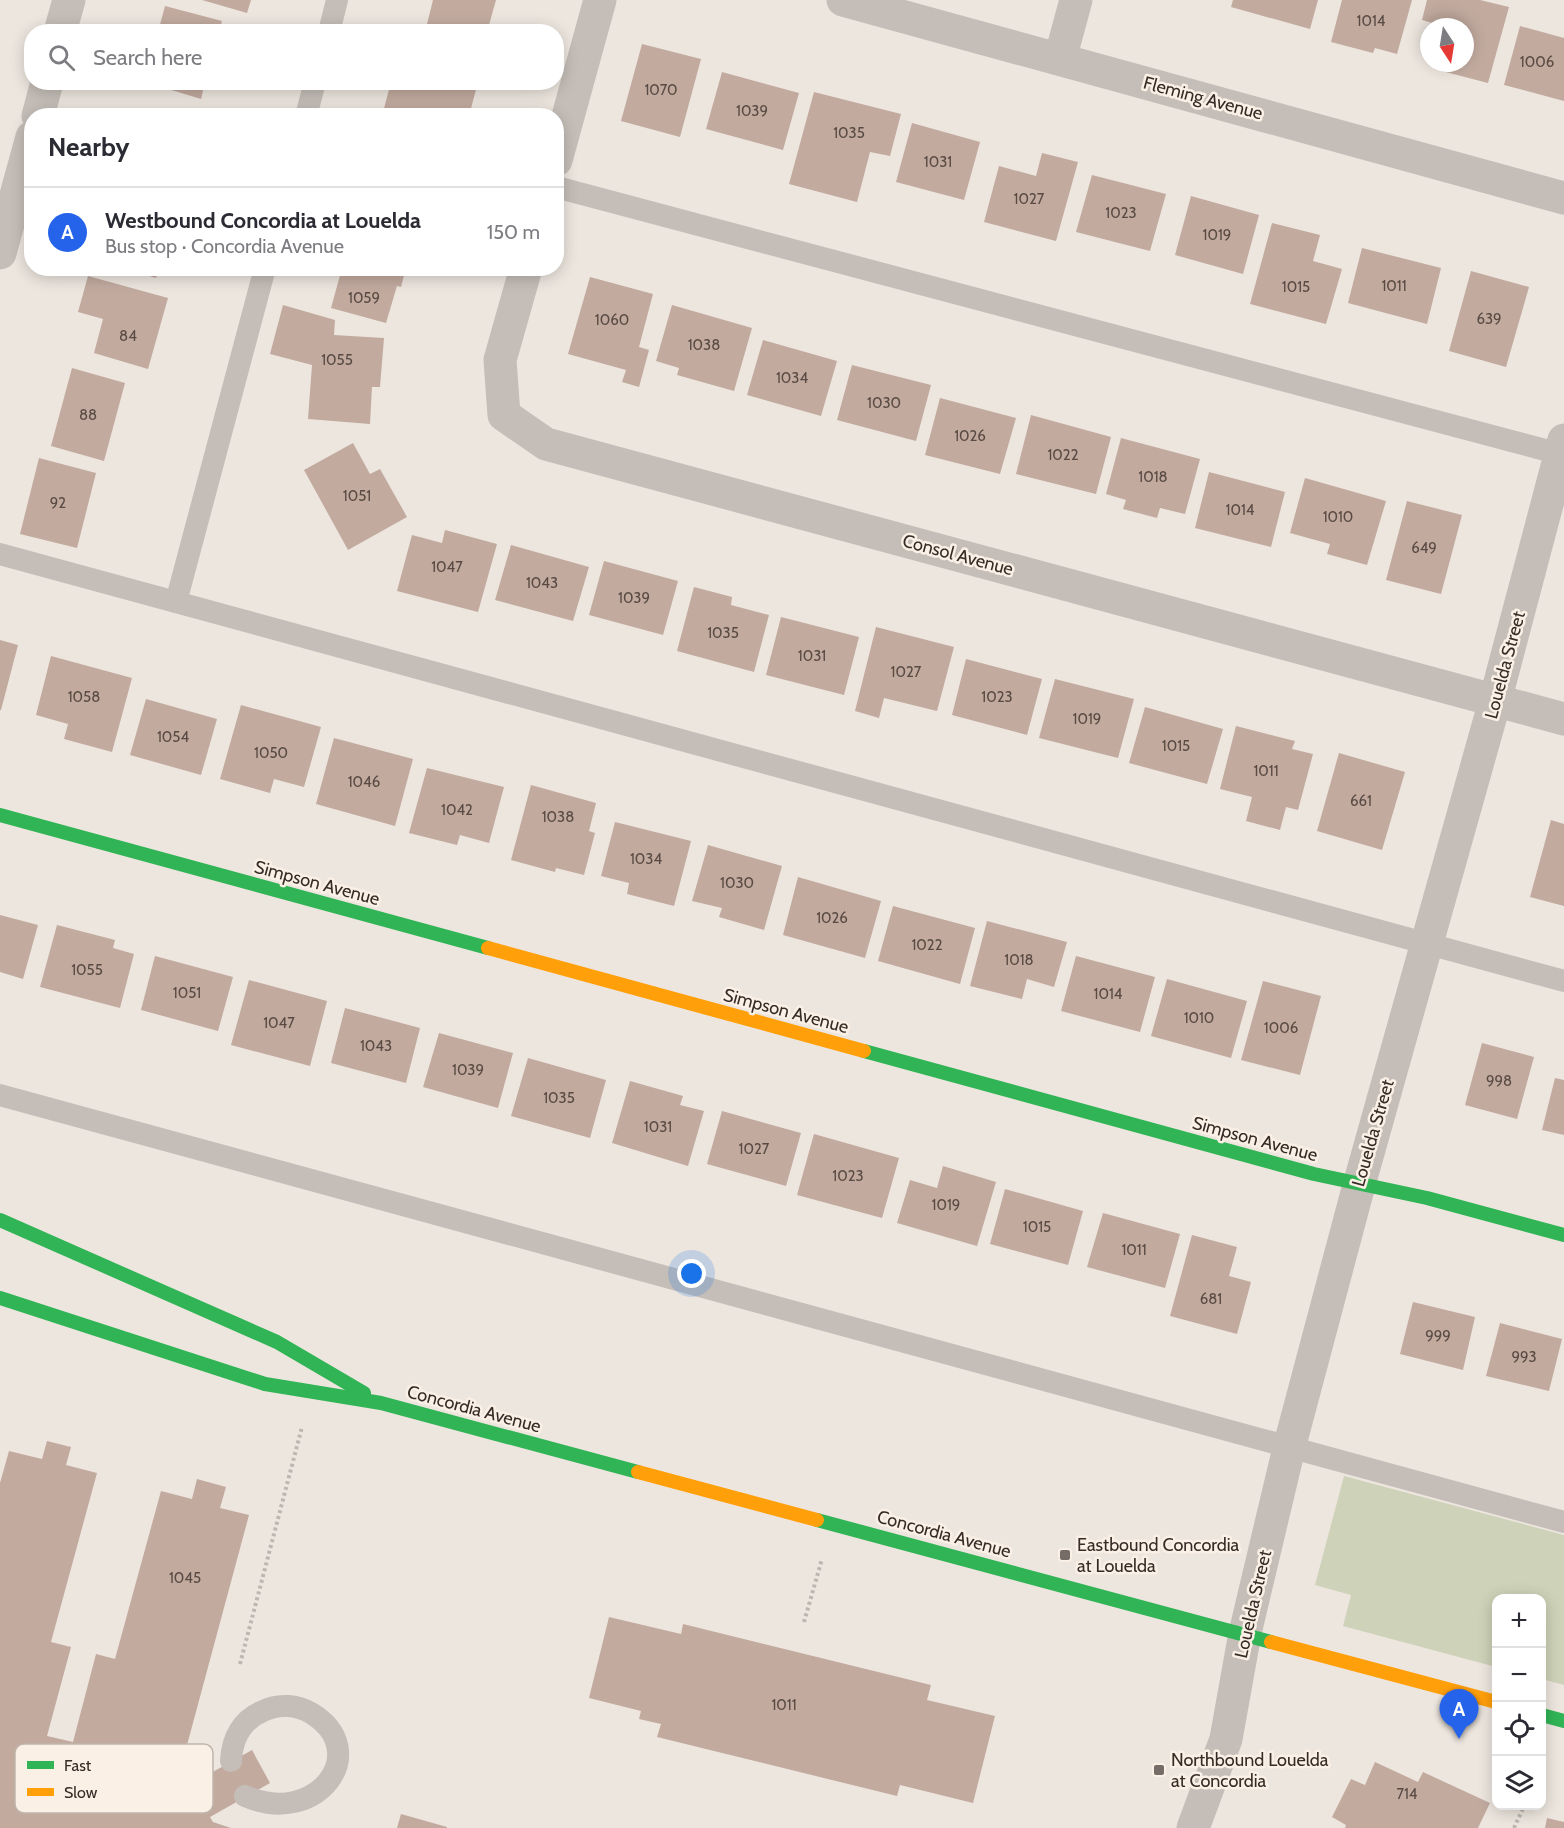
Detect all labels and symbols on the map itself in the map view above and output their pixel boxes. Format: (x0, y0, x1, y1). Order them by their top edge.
house number: 1014 (1357, 12, 1386, 30)
north arrow (1420, 18, 1474, 72)
house number: 1006 (1520, 53, 1554, 71)
street label: Fleming Avenue (1141, 72, 1265, 124)
house number: 1070 (644, 81, 678, 99)
house number: 1039 (736, 102, 768, 120)
house number: 1035 (833, 124, 865, 142)
house number: 1031 (924, 153, 952, 171)
house number: 1027 (1014, 190, 1045, 208)
house number: 1023 (1105, 204, 1137, 222)
house number: 1019 (1203, 226, 1231, 244)
house number: 1011 (1381, 277, 1407, 295)
house number: 1015 (1282, 278, 1310, 296)
house number: 1059 (348, 289, 380, 307)
house number: 639 (1476, 310, 1502, 328)
house number: 1060 (595, 311, 629, 329)
house number: 84 (119, 327, 137, 345)
house number: 1038 (688, 336, 720, 354)
house number: 1055 (321, 351, 353, 369)
house number: 1034 (776, 369, 808, 387)
house number: 1030 (867, 394, 901, 412)
house number: 88 (79, 406, 97, 424)
house number: 1026 (954, 427, 986, 445)
house number: 1022 (1047, 446, 1079, 464)
house number: 1018 (1138, 468, 1168, 486)
house number: 1051 (343, 487, 371, 505)
house number: 92 (50, 494, 66, 512)
house number: 1014 (1226, 501, 1255, 519)
house number: 1010 (1323, 508, 1353, 526)
street label: Consol Avenue (900, 530, 1016, 580)
house number: 649 (1411, 539, 1437, 557)
house number: 1047 (431, 558, 463, 576)
house number: 1043 (526, 574, 558, 592)
house number: 1039 (618, 589, 650, 607)
street label: Louelda Street (1480, 609, 1530, 721)
house number: 1035 (707, 624, 739, 642)
house number: 1031 (798, 647, 826, 665)
house number: 1027 (891, 663, 922, 681)
house number: 1058 (68, 688, 100, 706)
house number: 1023 (981, 688, 1013, 706)
house number: 1019 (1073, 710, 1101, 728)
house number: 1054 (157, 728, 189, 746)
house number: 1015 (1162, 737, 1190, 755)
house number: 1050 (254, 744, 288, 762)
house number: 1011 (1253, 762, 1279, 780)
house number: 1046 (348, 773, 380, 791)
house number: 661 (1350, 792, 1372, 810)
house number: 1042 (441, 801, 473, 819)
house number: 1038 (542, 808, 574, 826)
house number: 1034 (630, 850, 662, 868)
street label: Simpson Avenue (252, 856, 382, 910)
house number: 1030 (720, 874, 754, 892)
house number: 1026 (816, 909, 848, 927)
house number: 1022 (911, 936, 943, 954)
house number: 1018 (1004, 951, 1034, 969)
house number: 1055 (71, 961, 103, 979)
house number: 1051 (173, 984, 201, 1002)
street label: Simpson Avenue (721, 984, 851, 1038)
house number: 1014 (1094, 985, 1123, 1003)
house number: 1010 (1184, 1009, 1214, 1027)
house number: 1047 (263, 1014, 295, 1032)
house number: 1006 (1264, 1019, 1298, 1037)
house number: 1043 (360, 1037, 392, 1055)
house number: 1039 (452, 1061, 484, 1079)
house number: 998 (1486, 1072, 1512, 1090)
street label: Louelda Street (1347, 1077, 1399, 1189)
house number: 1035 (543, 1089, 575, 1107)
street label: Simpson Avenue (1190, 1112, 1320, 1166)
house number: 1031 (644, 1118, 672, 1136)
house number: 1027 (739, 1140, 770, 1158)
house number: 1023 (832, 1167, 864, 1185)
house number: 1019 (932, 1196, 960, 1214)
house number: 1015 (1023, 1218, 1051, 1236)
house number: 1011 (1121, 1241, 1147, 1259)
your location (677, 1259, 706, 1288)
house number: 681 (1200, 1290, 1222, 1308)
house number: 999 (1425, 1327, 1451, 1345)
house number: 993 (1511, 1348, 1537, 1366)
street label: Concordia Avenue (405, 1381, 543, 1437)
street label: Concordia Avenue (875, 1506, 1013, 1562)
place label: Eastbound Concordia at Louelda (1077, 1534, 1240, 1577)
marker: Eastbound Concordia at Louelda (1058, 1548, 1072, 1562)
street label: Louelda Street (1230, 1548, 1276, 1660)
house number: 1045 (169, 1569, 201, 1587)
pin: A (1440, 1690, 1478, 1739)
house number: 1011 (771, 1696, 797, 1714)
legend (15, 1744, 213, 1813)
place label: Northbound Louelda at Concordia (1171, 1749, 1329, 1792)
text: Fast (64, 1756, 92, 1775)
marker: Northbound Louelda at Concordia (1152, 1763, 1166, 1777)
text: Slow (64, 1783, 98, 1802)
house number: 714 (1396, 1785, 1418, 1803)

